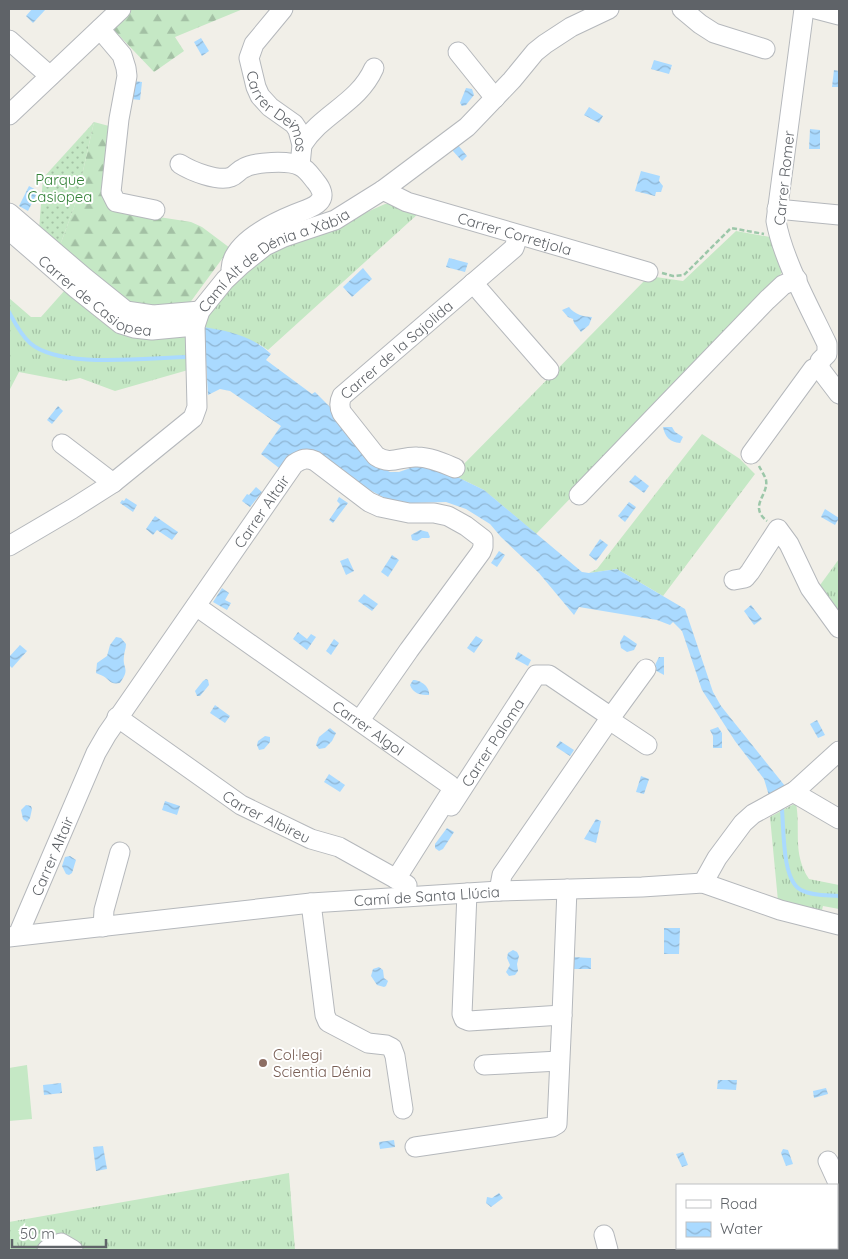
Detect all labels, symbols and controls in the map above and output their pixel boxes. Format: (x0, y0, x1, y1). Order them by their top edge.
street label: Carrer Deimos (243, 69, 311, 153)
street label: Carrer Romer (770, 129, 798, 226)
park label: Parque Casiopea (28, 170, 92, 206)
street label: Camí Alt de Dénia a Xàbia (193, 204, 353, 316)
street label: Carrer Corretjola (455, 208, 574, 259)
street label: Carrer de Casiopea (35, 251, 153, 339)
street label: Carrer de la Sajolida (336, 296, 456, 403)
street label: Carrer Altair (229, 471, 293, 551)
street label: Carrer Paloma (457, 694, 528, 790)
street label: Carrer Algol (329, 696, 408, 759)
street label: Carrer Albireu (219, 786, 314, 847)
street label: Carrer Altair (26, 813, 77, 899)
street label: Camí de Santa Llúcia (353, 881, 500, 910)
place label: Col·legi Scientia Dénia (273, 1045, 371, 1081)
marker: Col·legi Scientia Dénia (257, 1057, 269, 1069)
legend (676, 1184, 838, 1249)
text: Road (720, 1194, 757, 1213)
scale bar (12, 1216, 106, 1248)
text: Water (720, 1219, 763, 1238)
text: 50 m (20, 1224, 55, 1243)

